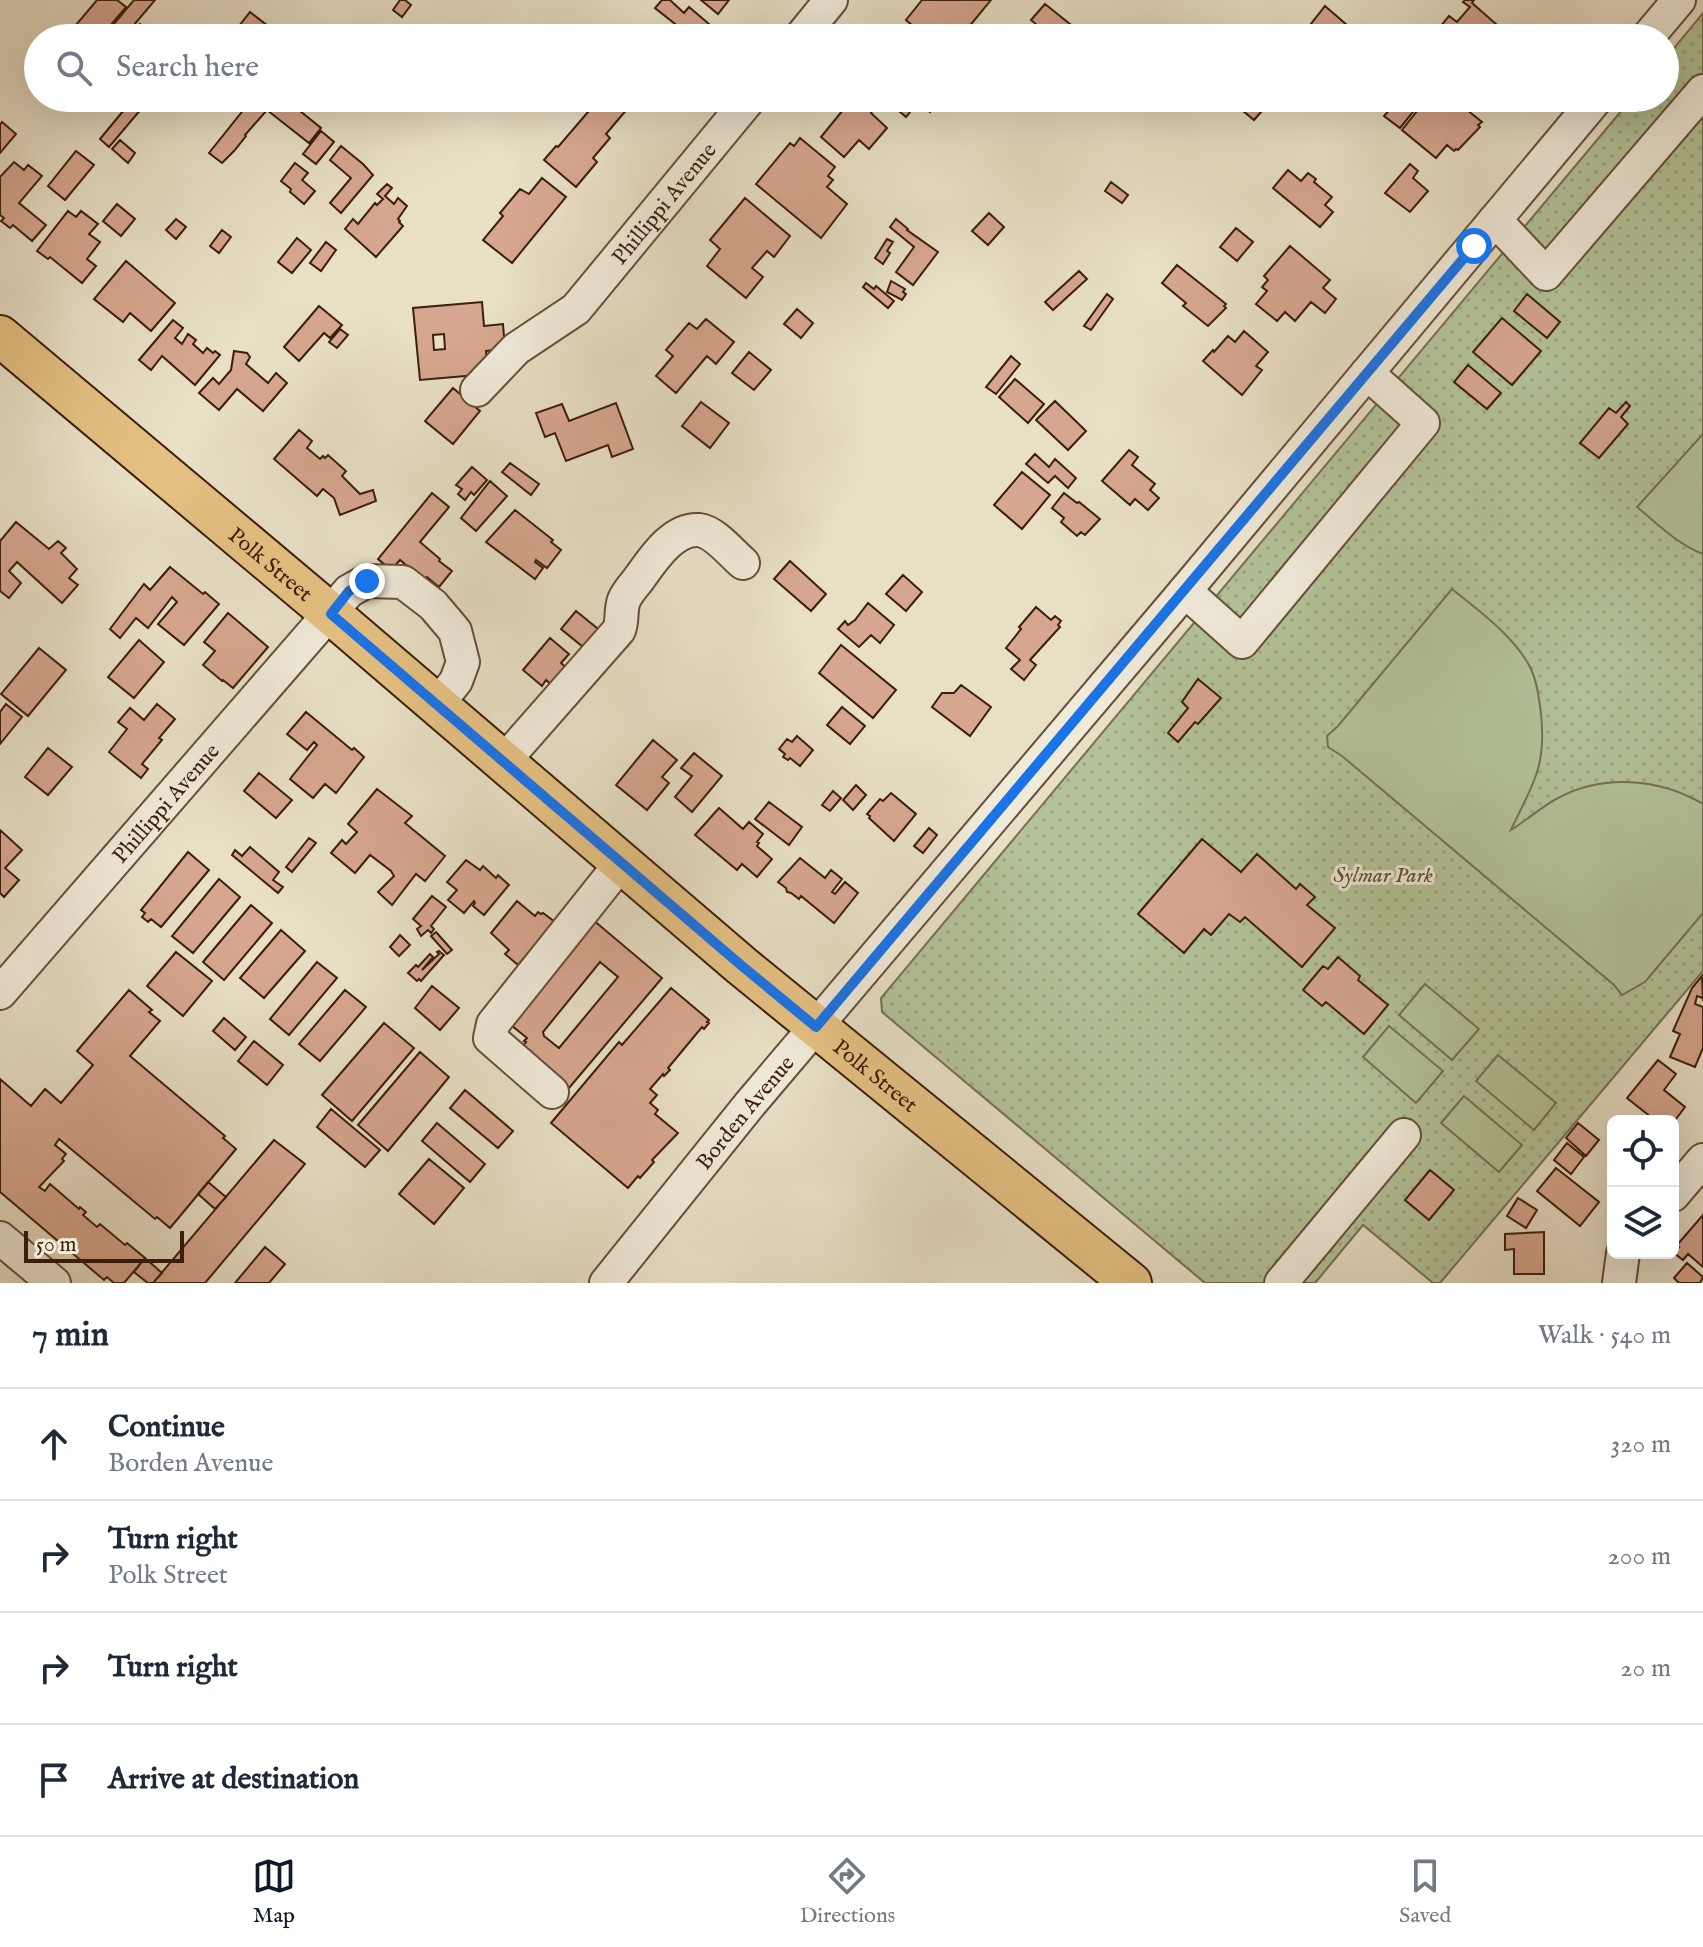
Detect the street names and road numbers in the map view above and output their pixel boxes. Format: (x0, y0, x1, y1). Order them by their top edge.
street label: Phillippi Avenue (606, 138, 723, 271)
street label: Polk Street (222, 522, 318, 609)
street label: Phillippi Avenue (107, 738, 226, 870)
street label: Polk Street (826, 1034, 923, 1120)
street label: Borden Avenue (691, 1050, 801, 1176)

